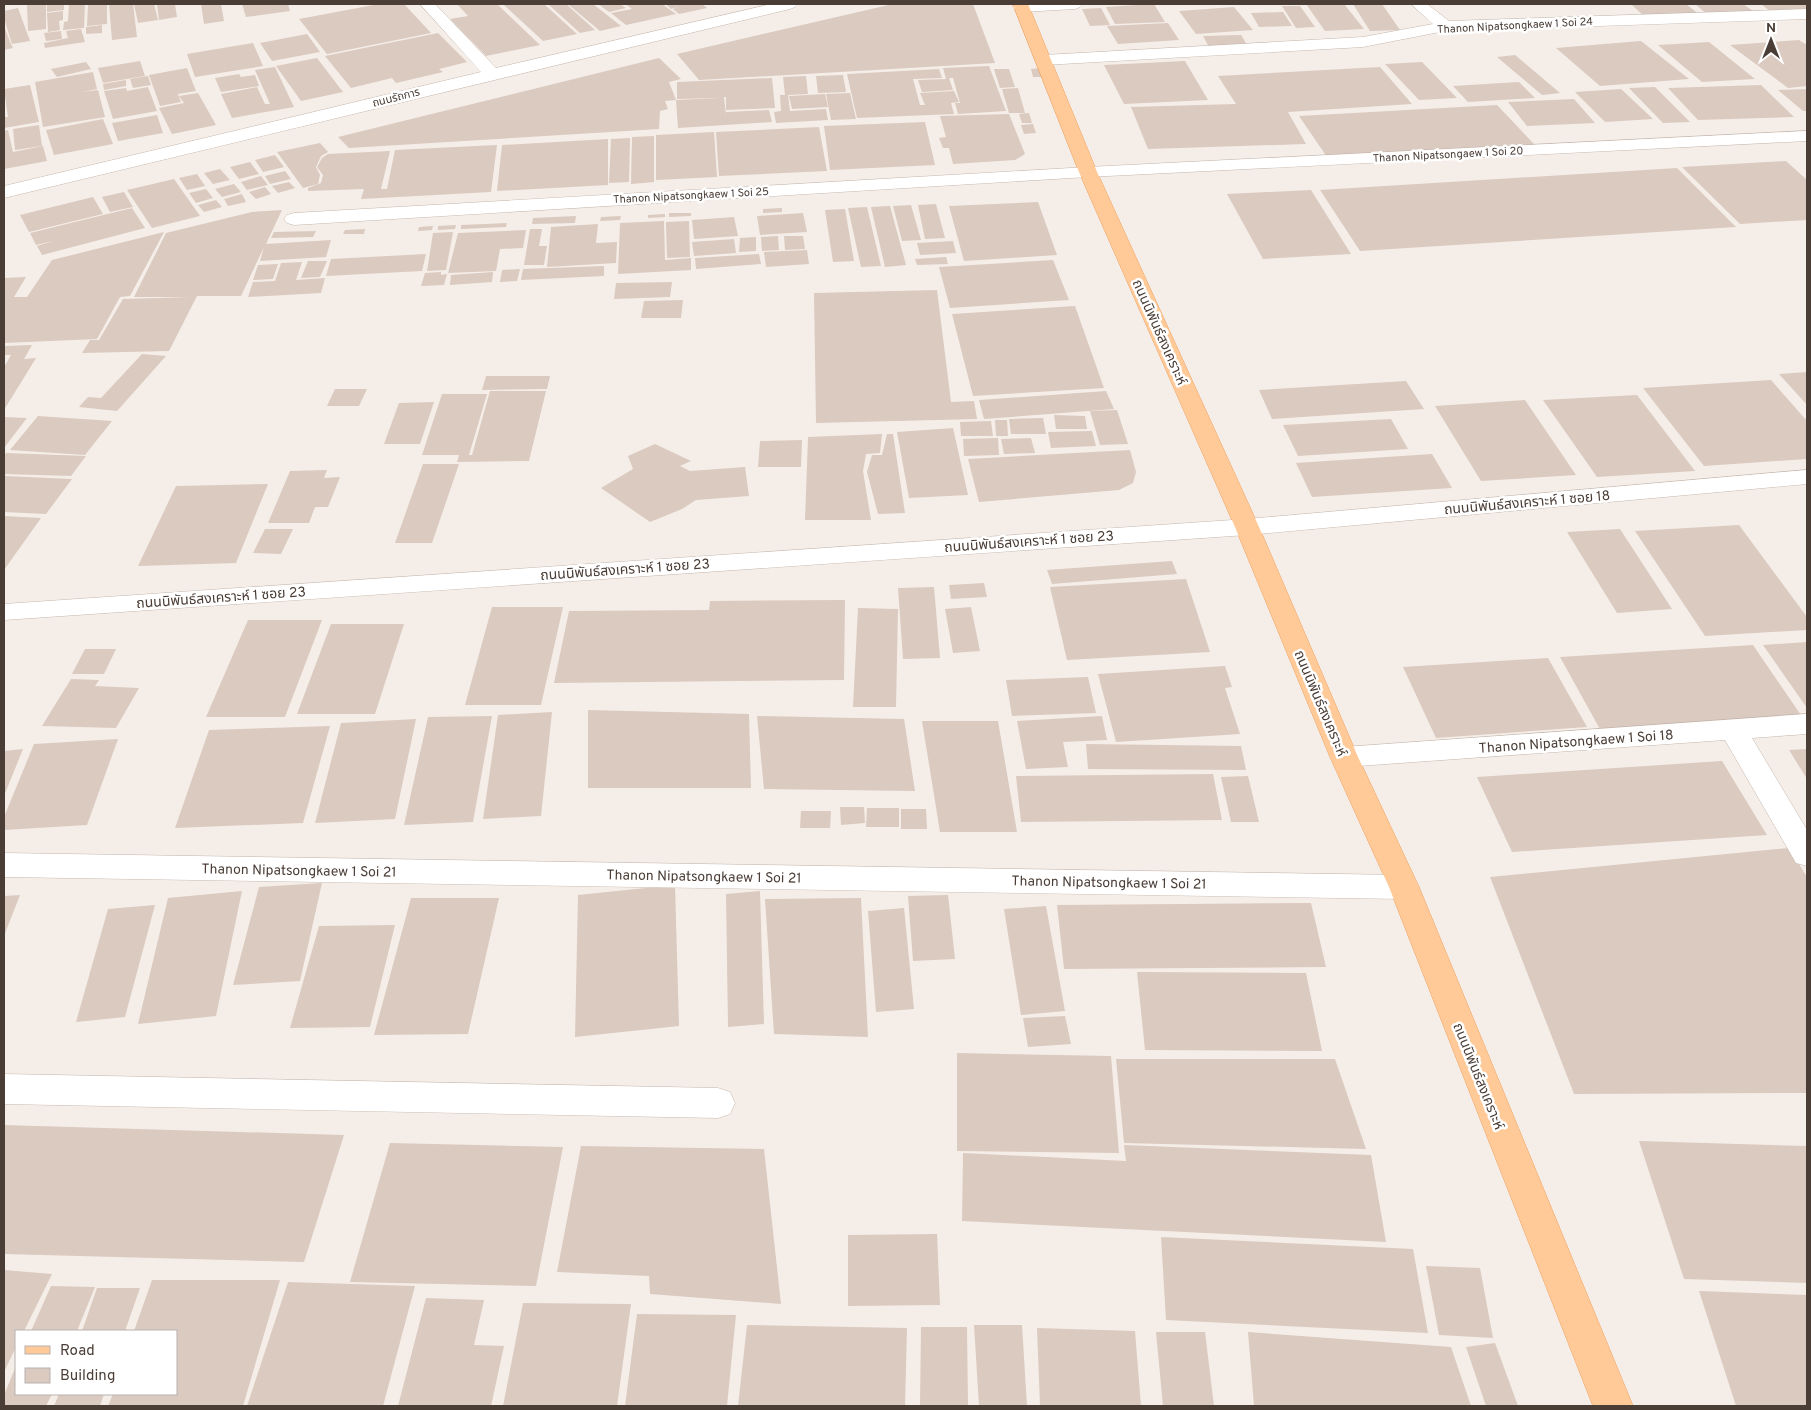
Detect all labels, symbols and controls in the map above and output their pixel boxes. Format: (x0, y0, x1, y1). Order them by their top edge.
street label: Thanon Nipatsongkaew 1 Soi 24 (1437, 15, 1593, 37)
north arrow (1746, 15, 1796, 65)
text: N (1766, 20, 1776, 37)
street label: ถนนรัถการ (371, 85, 421, 111)
street label: Thanon Nipatsongaew 1 Soi 20 (1372, 144, 1524, 166)
street label: Thanon Nipatsongkaew 1 Soi 25 (613, 185, 770, 207)
street label: ถนนนิพันธ์สงเคราะห์ (1128, 277, 1190, 388)
street label: ถนนนิพันธ์สงเคราะห์ 1 ซอย 18 (1443, 488, 1611, 519)
street label: ถนนนิพันธ์สงเคราะห์ 1 ซอย 23 (944, 528, 1114, 557)
street label: ถนนนิพันธ์สงเคราะห์ 1 ซอย 23 (540, 556, 710, 585)
street label: ถนนนิพันธ์สงเคราะห์ 1 ซอย 23 (136, 584, 306, 613)
street label: ถนนนิพันธ์สงเคราะห์ (1290, 648, 1350, 760)
street label: Thanon Nipatsongkaew 1 Soi 18 (1478, 727, 1674, 758)
street label: Thanon Nipatsongkaew 1 Soi 21 (201, 861, 397, 882)
street label: Thanon Nipatsongkaew 1 Soi 21 (606, 867, 802, 888)
street label: Thanon Nipatsongkaew 1 Soi 21 (1011, 873, 1207, 894)
street label: ถนนนิพันธ์สงเคราะห์ (1448, 1021, 1507, 1133)
legend (15, 1330, 178, 1395)
text: Road (60, 1342, 95, 1361)
text: Building (60, 1367, 115, 1386)

